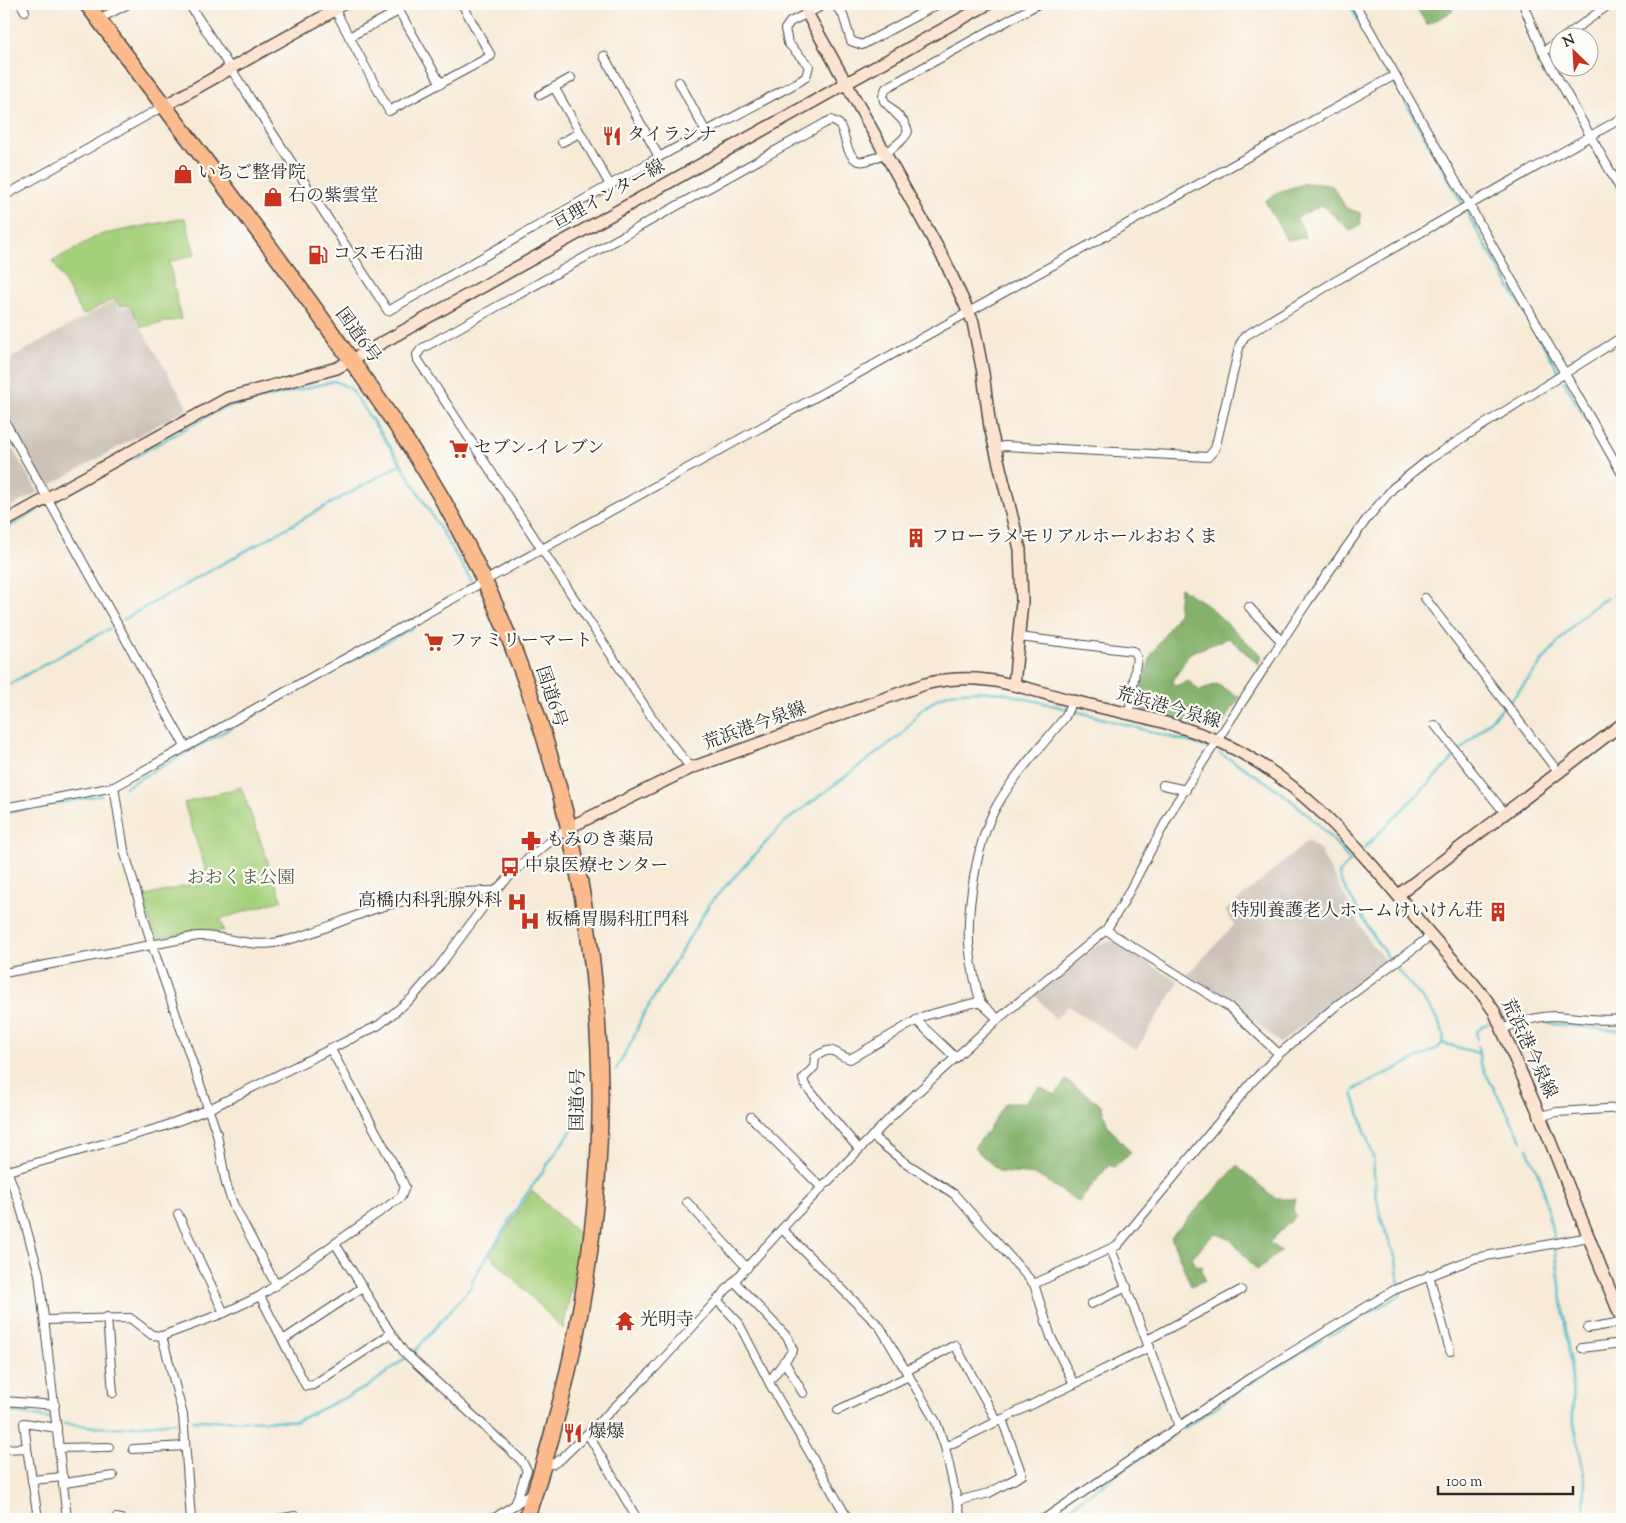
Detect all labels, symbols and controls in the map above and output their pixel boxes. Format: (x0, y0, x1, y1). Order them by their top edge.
north arrow (1548, 28, 1598, 78)
text: N (1560, 31, 1579, 53)
place label: タイランナ (627, 123, 717, 149)
restaurant icon: タイランナ (601, 125, 623, 147)
street label: 亘理インター線 (548, 154, 670, 238)
place label: いちご整骨院 (198, 161, 306, 187)
shop icon: いちご整骨院 (172, 163, 194, 185)
place label: 石の紫雲堂 (288, 184, 378, 210)
shop icon: 石の紫雲堂 (262, 186, 284, 208)
place label: コスモ石油 (333, 242, 423, 268)
fuel station icon: コスモ石油 (307, 244, 329, 266)
street label: 国道6号 (328, 303, 386, 369)
place label: セブン-イレブン (474, 436, 605, 462)
supermarket icon: セブン-イレブン (448, 438, 470, 460)
place label: フローラメモリアルホールおおくま (931, 525, 1217, 551)
building icon: フローラメモリアルホールおおくま (905, 527, 927, 549)
place label: ファミリーマート (449, 629, 593, 655)
supermarket icon: ファミリーマート (423, 631, 445, 653)
street label: 国道6号 (528, 663, 572, 731)
street label: 荒浜港今泉線 (1113, 682, 1223, 736)
street label: 荒浜港今泉線 (700, 696, 810, 758)
place label: もみのき薬局 (546, 828, 654, 854)
pharmacy icon: もみのき薬局 (520, 830, 542, 852)
place label: 中泉医療センター (525, 854, 668, 880)
bus stop icon: 中泉医療センター (499, 856, 521, 878)
park label: おおくま公園 (187, 866, 295, 892)
place label: 高橋内科乳腺外科 (358, 889, 502, 915)
hospital icon: 高橋内科乳腺外科 (506, 891, 528, 913)
place label: 特別養護老人ホームけいけん荘 (1231, 899, 1483, 925)
building icon: 特別養護老人ホームけいけん荘 (1487, 901, 1509, 923)
place label: 板橋胃腸科肛門科 (545, 908, 689, 934)
hospital icon: 板橋胃腸科肛門科 (519, 910, 541, 932)
street label: 荒浜港今泉線 (1493, 995, 1563, 1103)
street label: 国道6号 (565, 1068, 593, 1132)
place label: 光明寺 (640, 1308, 694, 1334)
temple icon: 光明寺 (614, 1310, 636, 1332)
place label: 爆爆 (588, 1420, 625, 1446)
restaurant icon: 爆爆 (562, 1422, 584, 1444)
scale bar (1438, 1463, 1574, 1495)
text: 100 m (1446, 1472, 1483, 1493)

